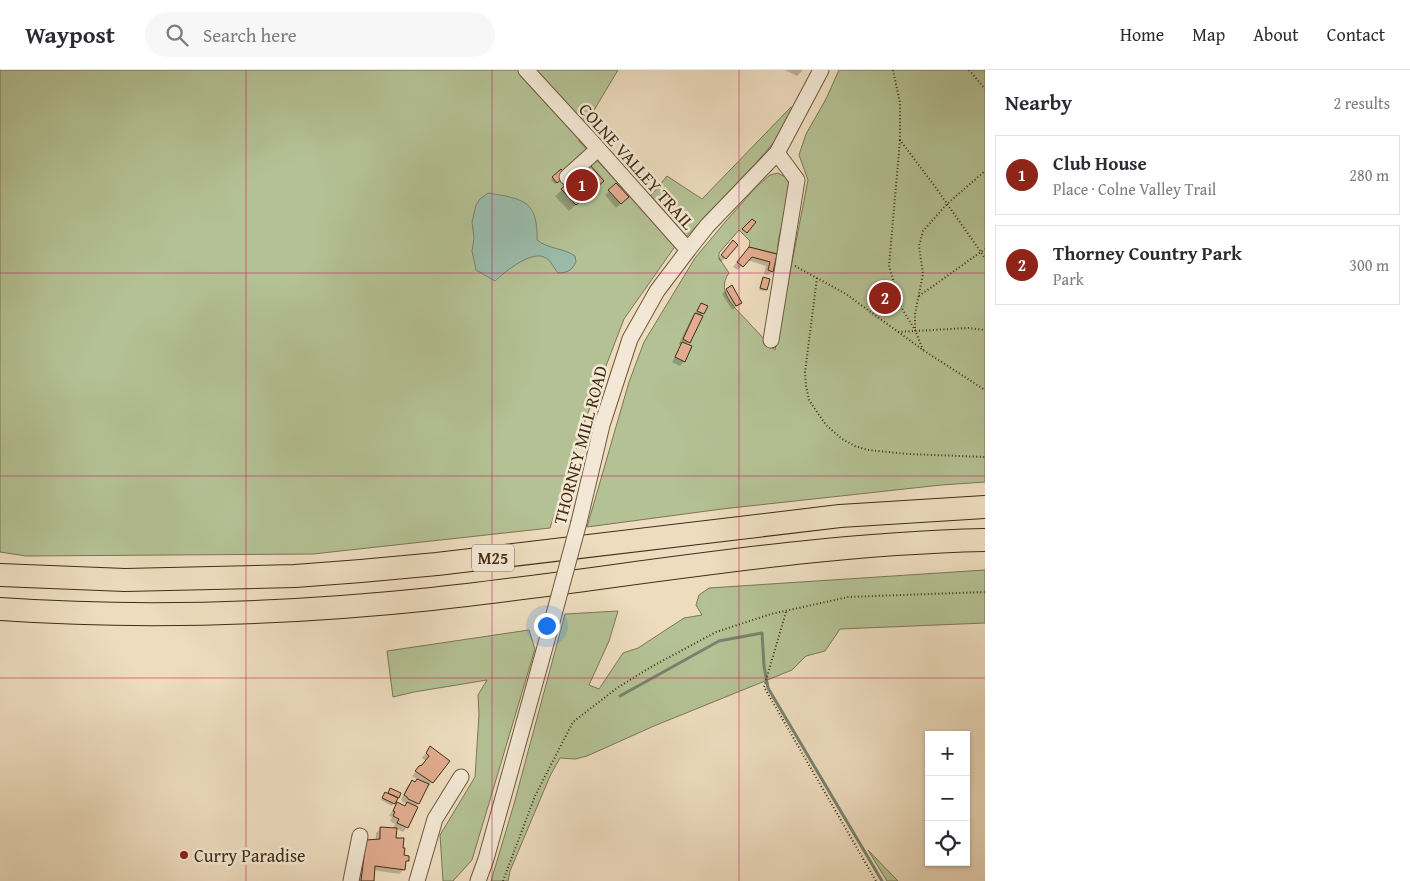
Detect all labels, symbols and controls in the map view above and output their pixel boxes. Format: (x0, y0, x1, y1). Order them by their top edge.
search box (145, 12, 495, 57)
text: Waypost (25, 17, 115, 52)
icon: search (163, 21, 191, 49)
text: Search here (203, 21, 297, 49)
text: Home (1120, 21, 1164, 48)
text: Map (1192, 21, 1225, 48)
text: About (1253, 21, 1299, 48)
text: Contact (1327, 21, 1385, 48)
text: Nearby (1005, 87, 1072, 118)
text: 2 results (1333, 91, 1390, 115)
street label: COLNE VALLEY TRAIL (573, 97, 702, 236)
text: Club House (1053, 149, 1147, 177)
text: 1 (1018, 163, 1026, 187)
text: 280 m (1349, 163, 1389, 187)
pin: 1 (566, 166, 598, 204)
text: Place · Colne Valley Trail (1053, 177, 1216, 201)
text: Thorney Country Park (1053, 239, 1242, 267)
text: 2 (1018, 253, 1026, 277)
text: 300 m (1349, 253, 1389, 277)
text: Park (1053, 267, 1084, 291)
pin: 2 (869, 279, 901, 317)
street label: THORNEY MILL ROAD (546, 363, 614, 527)
road number: M25 (472, 544, 514, 572)
your location (534, 613, 560, 639)
map controls (925, 731, 970, 866)
button: + (925, 731, 970, 776)
button: − (925, 776, 970, 821)
button: locate (925, 821, 970, 866)
place label: Curry Paradise (194, 842, 305, 869)
marker: Curry Paradise (178, 849, 190, 861)

